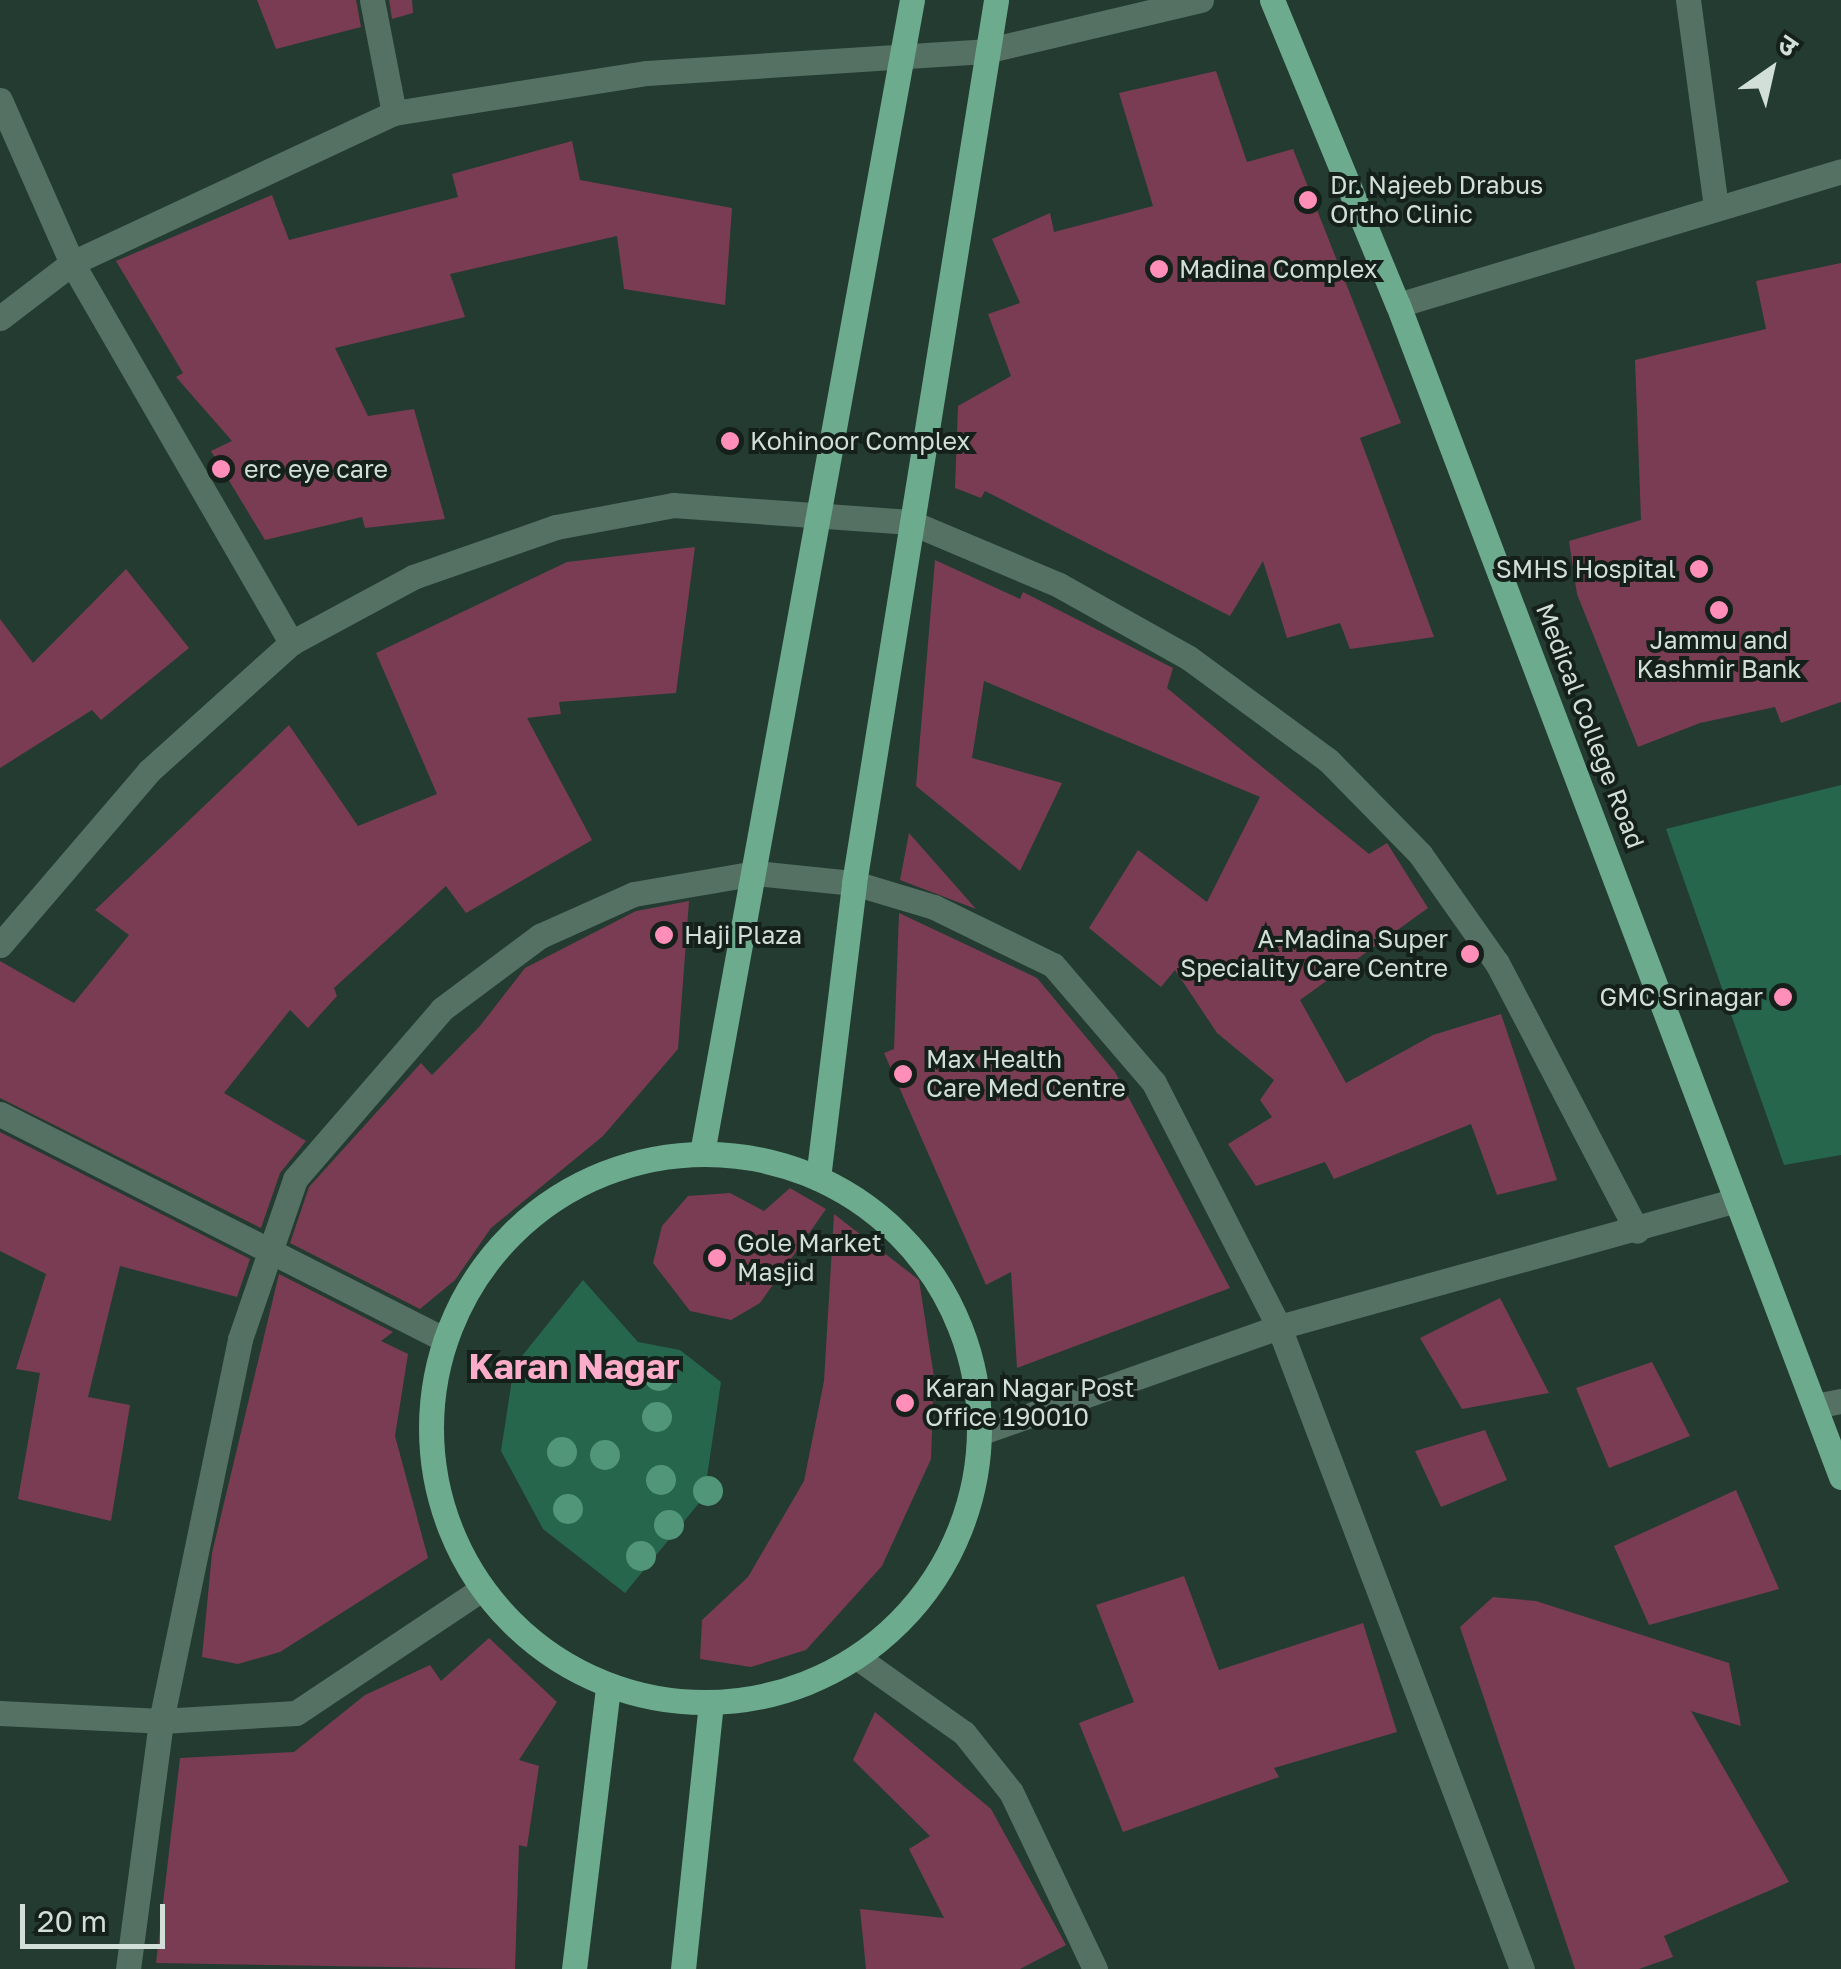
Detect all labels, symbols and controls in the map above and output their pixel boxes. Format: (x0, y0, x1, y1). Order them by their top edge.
north arrow (1721, 20, 1821, 120)
text: उ (1772, 26, 1804, 63)
place label: Dr. Najeeb Drabus Ortho Clinic (1330, 171, 1543, 230)
marker: Dr. Najeeb Drabus Ortho Clinic (1295, 187, 1321, 213)
place label: Madina Complex (1179, 254, 1377, 284)
marker: Madina Complex (1148, 258, 1170, 280)
place label: Kohinoor Complex (750, 426, 970, 456)
marker: Kohinoor Complex (719, 430, 741, 452)
place label: erc eye care (244, 454, 388, 484)
marker: erc eye care (208, 456, 234, 482)
place label: SMHS Hospital (1496, 554, 1676, 584)
marker: SMHS Hospital (1686, 556, 1712, 582)
street label: Medical College Road (1529, 599, 1651, 853)
marker: Jammu and Kashmir Bank (1708, 599, 1730, 621)
place label: Jammu and Kashmir Bank (1637, 626, 1801, 685)
place label: Haji Plaza (684, 920, 802, 950)
marker: Haji Plaza (653, 924, 675, 946)
place label: A-Madina Super Speciality Care Centre (1180, 925, 1448, 984)
marker: A-Madina Super Speciality Care Centre (1457, 941, 1483, 967)
place label: GMC Srinagar (1599, 982, 1763, 1012)
marker: GMC Srinagar (1772, 986, 1794, 1008)
place label: Max Health Care Med Centre (926, 1045, 1126, 1104)
marker: Max Health Care Med Centre (890, 1061, 916, 1087)
place label: Gole Market Masjid (737, 1229, 882, 1288)
marker: Gole Market Masjid (706, 1247, 728, 1269)
district label: Karan Nagar (468, 1345, 680, 1387)
place label: Karan Nagar Post Office 190010 (925, 1374, 1134, 1433)
marker: Karan Nagar Post Office 190010 (894, 1392, 916, 1414)
scale bar (25, 1884, 170, 1946)
text: 20 m (37, 1903, 107, 1939)

